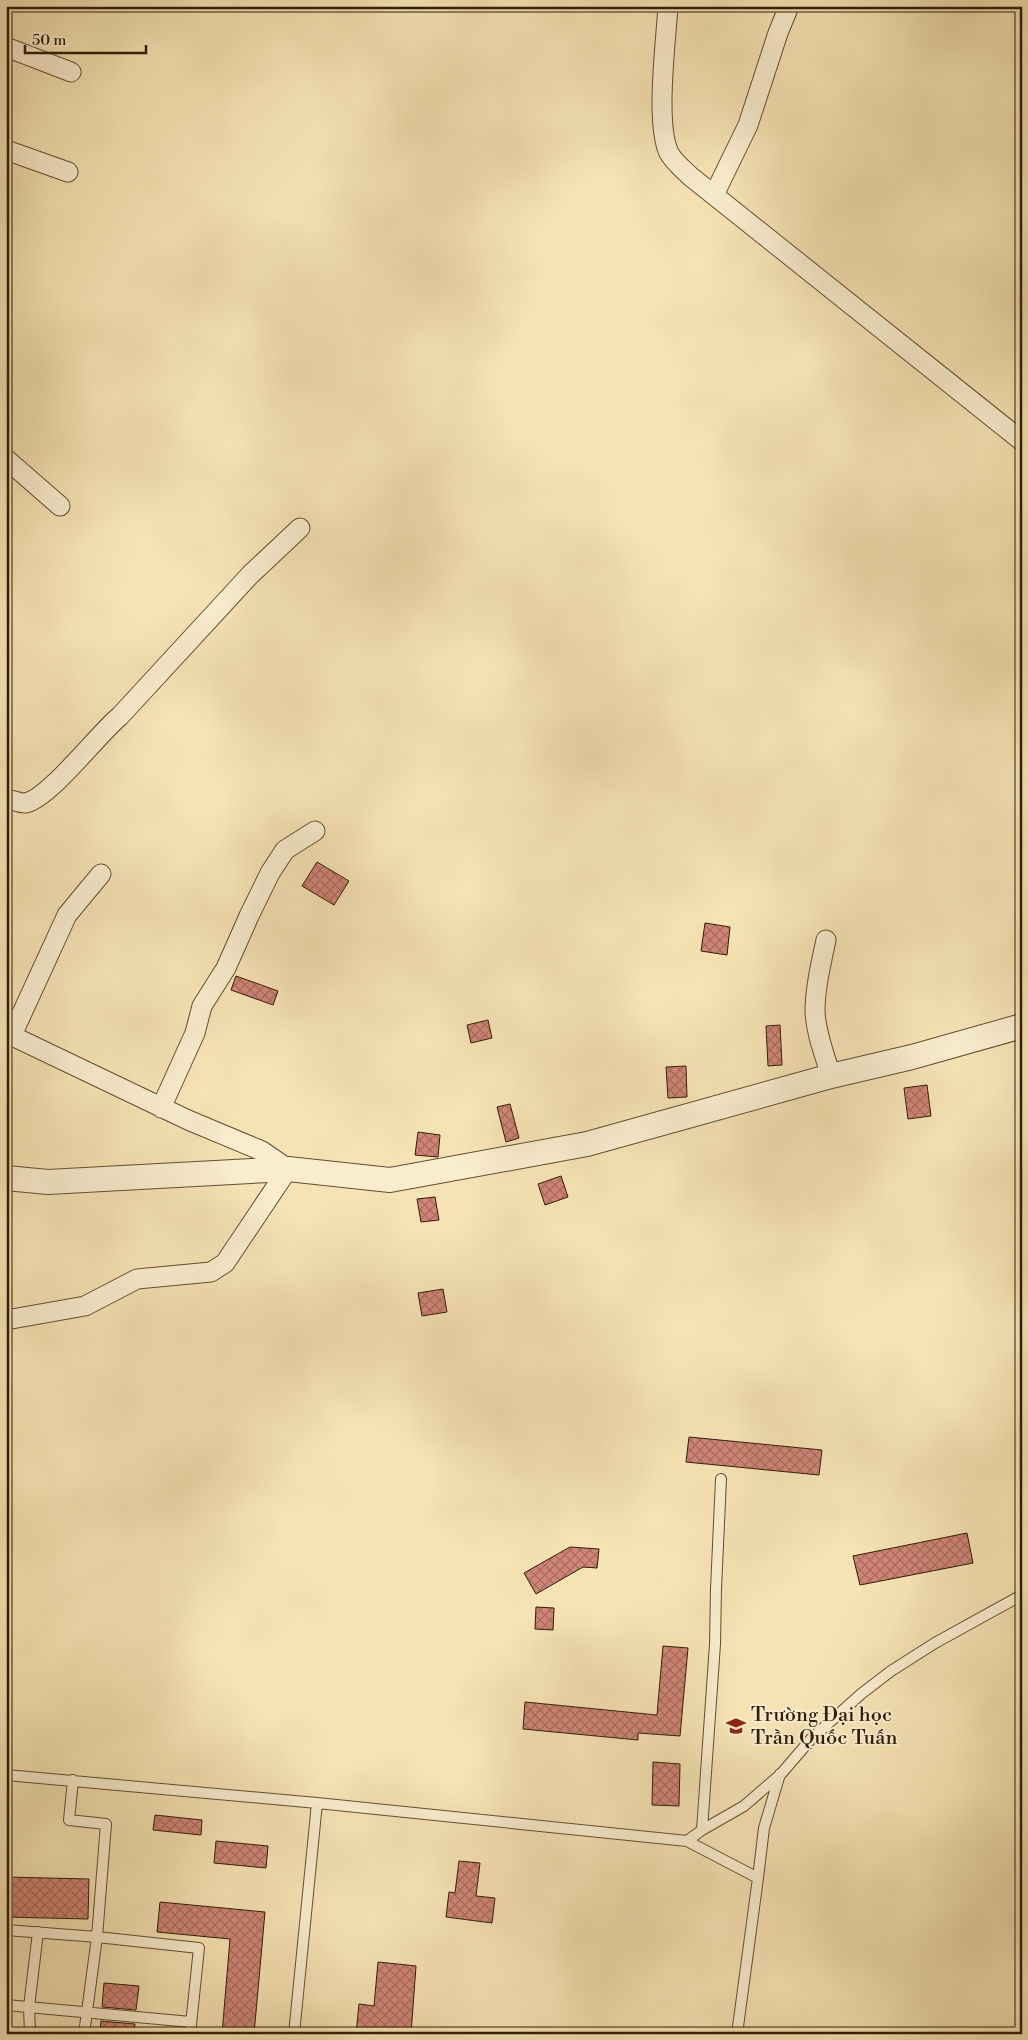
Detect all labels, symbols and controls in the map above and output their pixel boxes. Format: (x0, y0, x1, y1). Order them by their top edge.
scale bar (25, 22, 146, 54)
text: 50 m (32, 31, 66, 50)
place label: Trường Đại học Trần Quốc Tuấn (751, 1703, 897, 1751)
school or university icon: Trường Đại học Trần Quốc Tuấn (725, 1715, 747, 1737)

